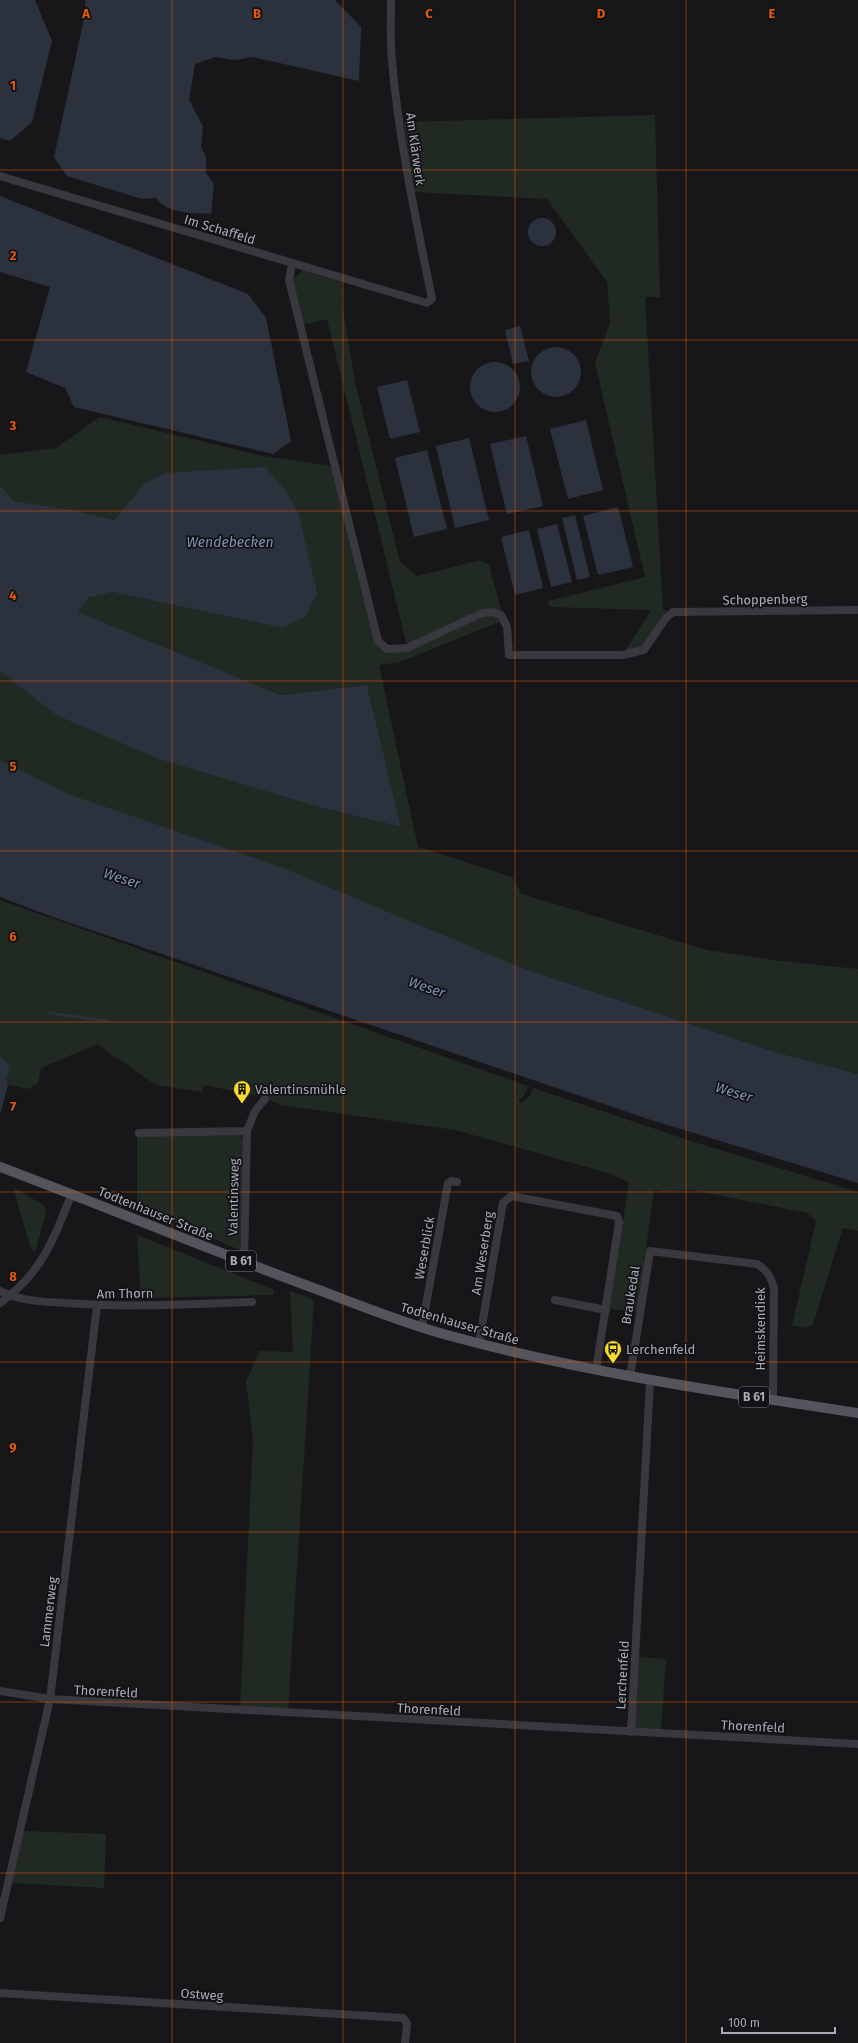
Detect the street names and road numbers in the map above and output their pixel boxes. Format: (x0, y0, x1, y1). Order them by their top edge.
street label: Am Klärwerk (403, 112, 428, 187)
street label: Im Schaffeld (182, 212, 257, 247)
street label: Schoppenberg (722, 591, 808, 608)
street label: Valentinsweg (225, 1158, 242, 1236)
street label: Todtenhauser Straße (96, 1184, 215, 1243)
street label: Am Weserberg (468, 1210, 497, 1296)
street label: Weserblick (412, 1215, 437, 1281)
road number: B 61 (226, 1251, 256, 1271)
street label: Braukedal (618, 1264, 643, 1326)
street label: Am Thorn (97, 1286, 153, 1301)
street label: Heimskendiek (753, 1287, 768, 1371)
street label: Todtenhauser Straße (399, 1299, 521, 1348)
road number: B 61 (739, 1387, 769, 1407)
street label: Lammerweg (37, 1576, 60, 1648)
street label: Lerchenfeld (613, 1640, 632, 1710)
street label: Thorenfeld (74, 1682, 138, 1701)
street label: Thorenfeld (397, 1700, 461, 1719)
street label: Thorenfeld (721, 1717, 785, 1736)
street label: Ostweg (180, 1986, 224, 2003)

